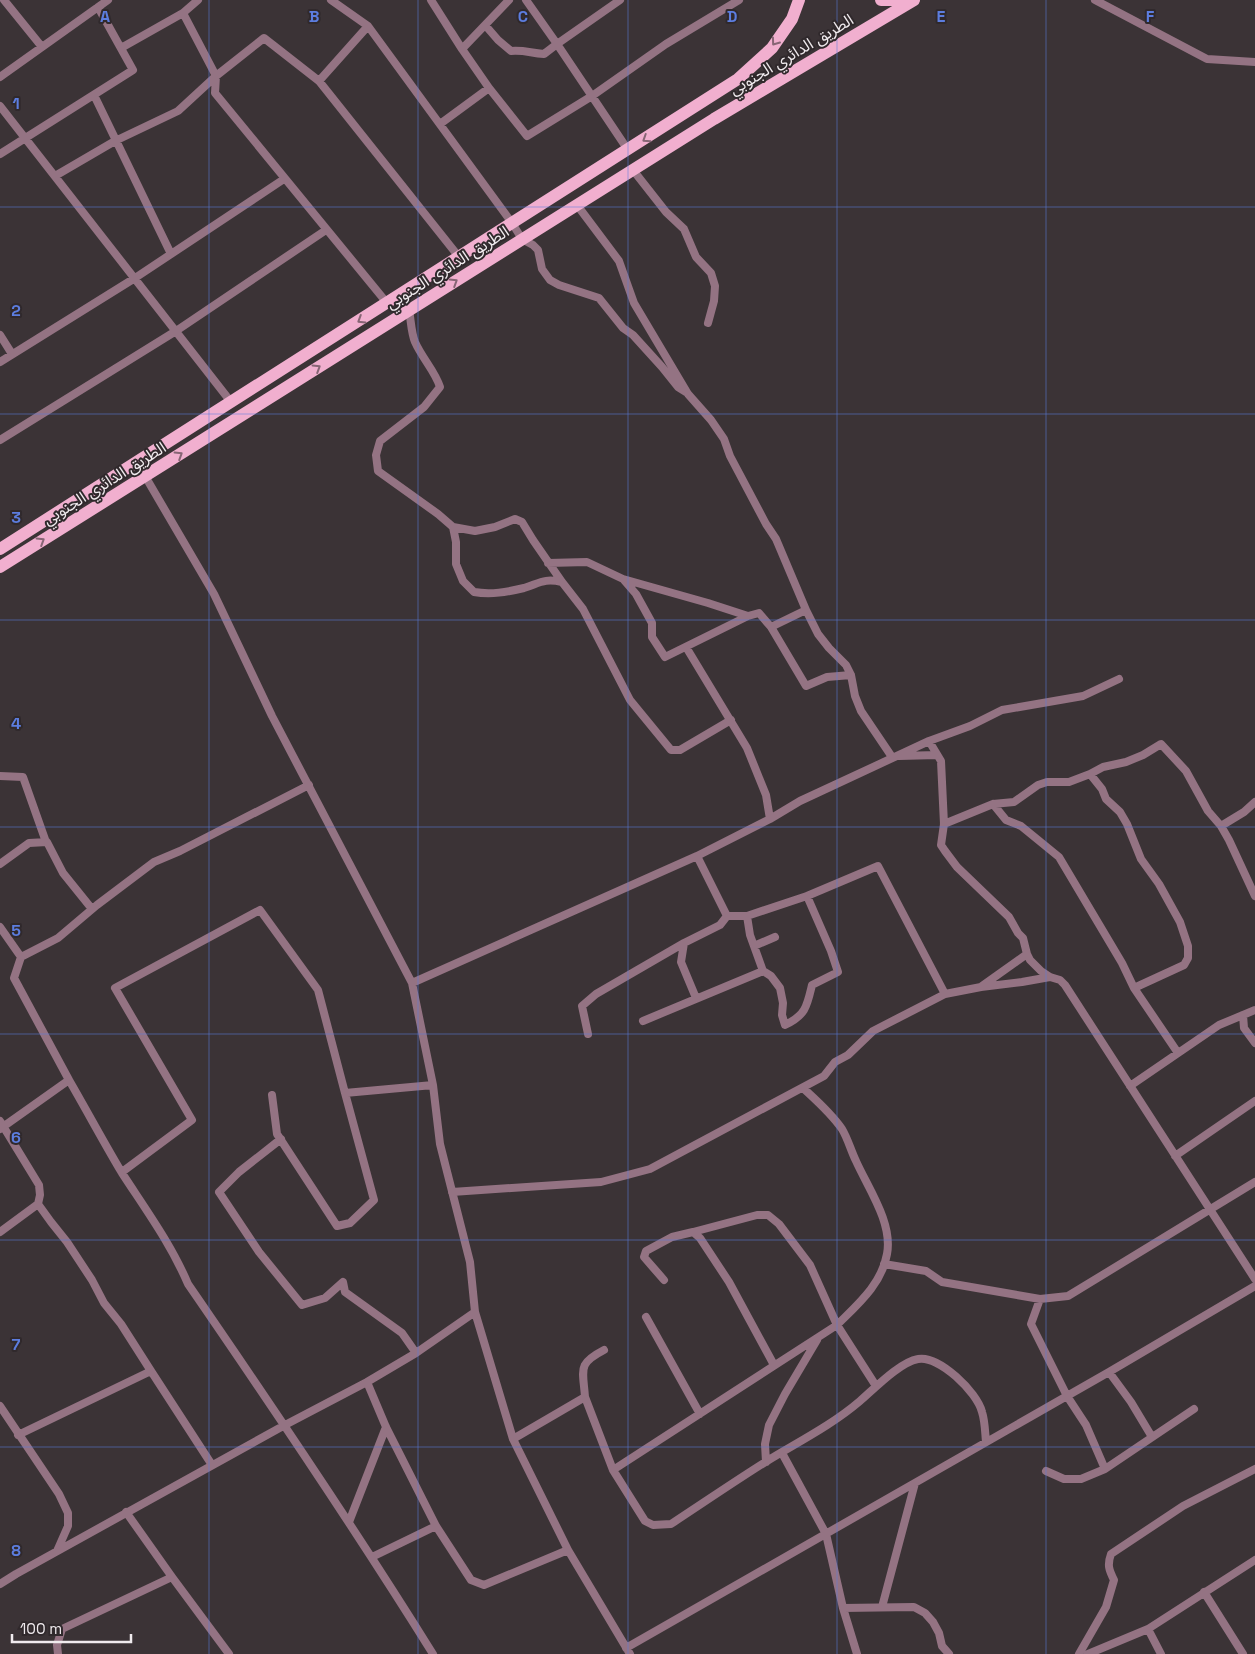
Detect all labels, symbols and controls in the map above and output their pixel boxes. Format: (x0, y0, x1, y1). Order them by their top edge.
text: A (100, 6, 110, 27)
text: B (309, 6, 319, 27)
text: C (518, 6, 528, 27)
text: D (727, 6, 737, 27)
text: E (937, 6, 946, 27)
text: F (1146, 6, 1155, 27)
street label: الطريق الدائري الجنوبي (725, 9, 858, 101)
one-way arrow (772, 36, 781, 46)
text: 1 (12, 93, 20, 114)
one-way arrow (642, 132, 651, 142)
street label: الطريق الدائري الجنوبي (382, 221, 514, 315)
one-way arrow (449, 279, 458, 288)
text: 2 (11, 300, 21, 321)
one-way arrow (357, 313, 366, 323)
one-way arrow (311, 365, 320, 375)
street label: الطريق الدائري الجنوبي (39, 437, 171, 531)
one-way arrow (174, 451, 183, 461)
text: 3 (11, 507, 21, 528)
one-way arrow (36, 538, 45, 547)
text: 4 (11, 713, 21, 734)
text: 5 (11, 920, 21, 941)
text: 6 (11, 1127, 21, 1148)
text: 7 (12, 1334, 21, 1355)
text: 8 (11, 1540, 21, 1561)
scale bar (12, 1612, 131, 1644)
text: 100 m (20, 1619, 62, 1638)

